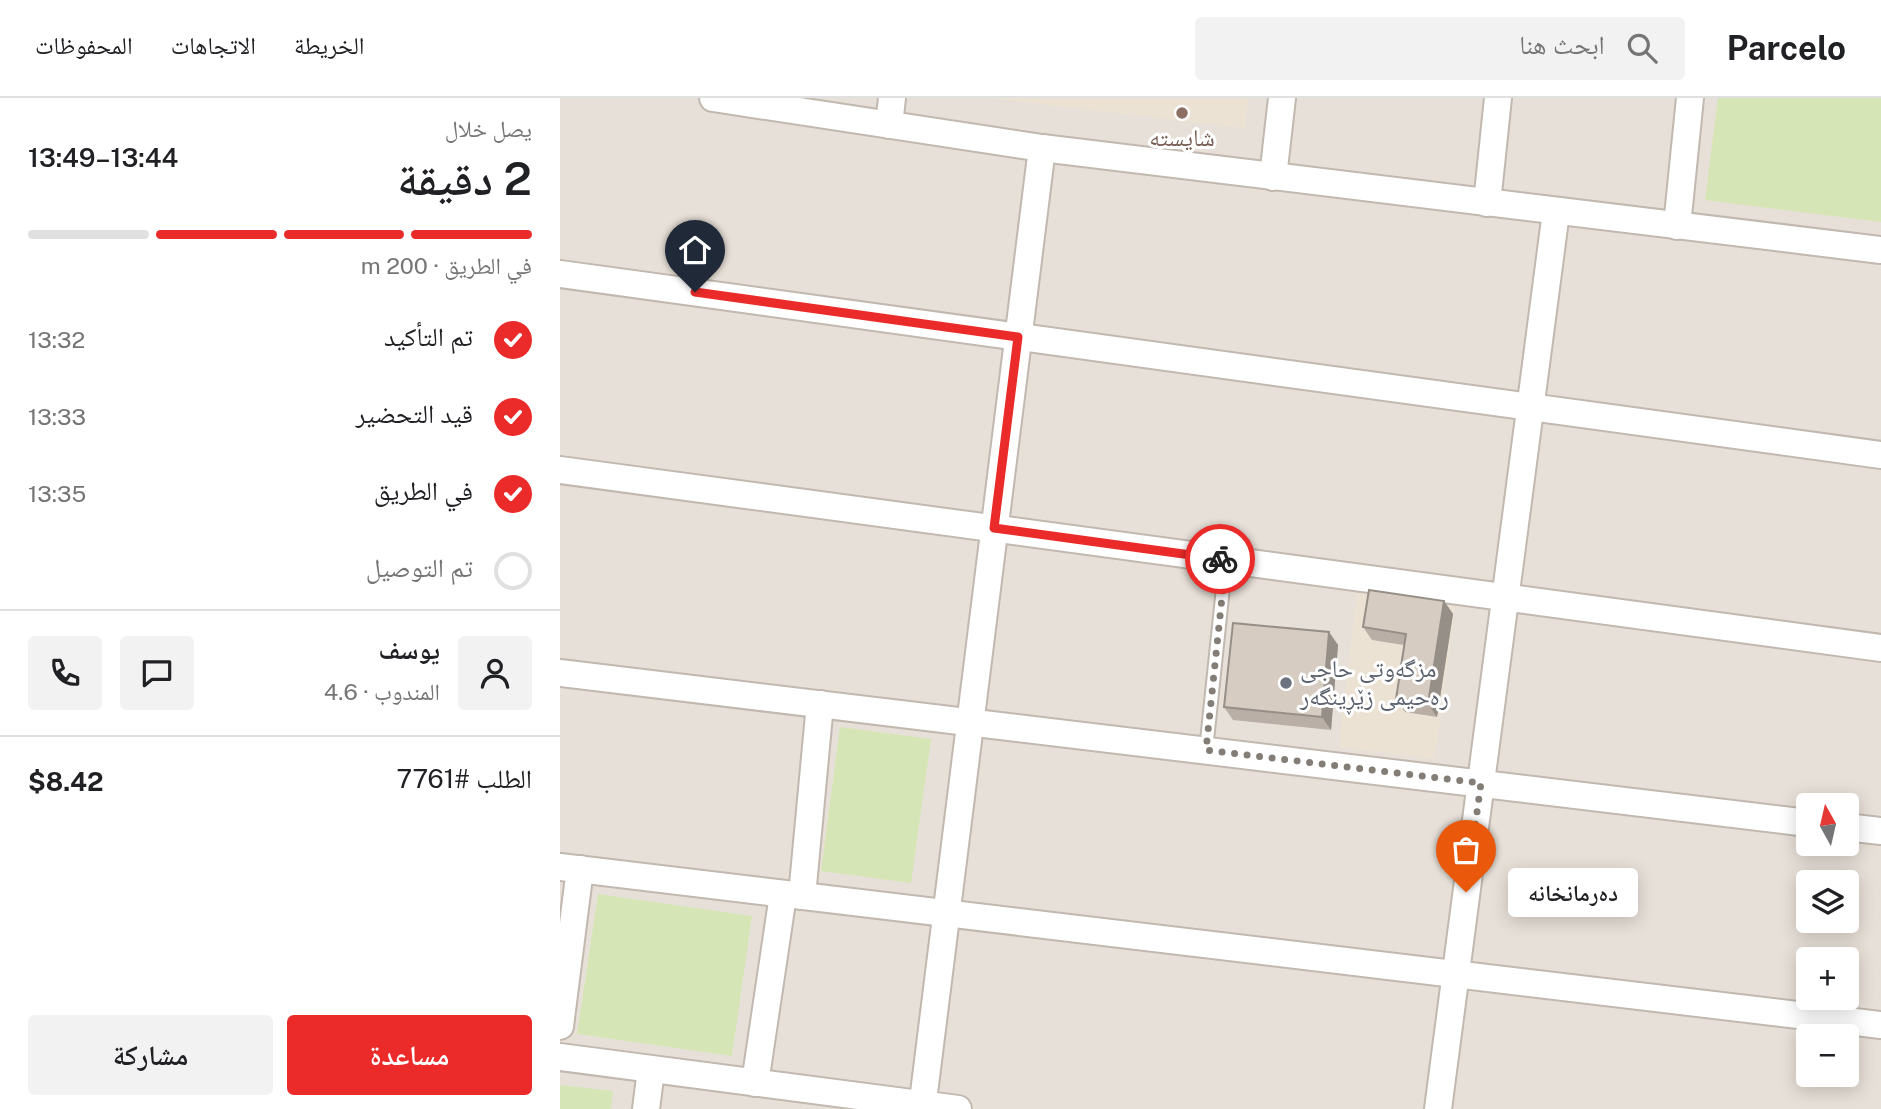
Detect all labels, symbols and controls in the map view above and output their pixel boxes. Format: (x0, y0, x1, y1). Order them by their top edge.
search box (1195, 17, 1685, 80)
text: ابحث هنا (1519, 29, 1605, 60)
icon: search (1623, 29, 1661, 67)
text: Parcelo (1727, 29, 1846, 67)
text: المحفوظات (35, 31, 133, 59)
text: الاتجاهات (171, 31, 256, 59)
text: الخريطة (294, 31, 365, 59)
marker: شایستە (1174, 105, 1190, 121)
text: يصل خلال (445, 115, 532, 142)
place label: شایستە (1149, 123, 1215, 151)
text: 13:44–13:49 (28, 142, 178, 173)
text: 2 دقيقة (397, 151, 532, 205)
pin (665, 220, 725, 292)
icon: home (676, 231, 714, 269)
text: في الطريق · 200 m (361, 252, 532, 279)
text: تم التأكيد (384, 321, 473, 352)
icon: check (494, 321, 532, 359)
text: 13:32 (28, 326, 85, 353)
text: قيد التحضير (356, 398, 473, 429)
icon: check (494, 398, 532, 436)
text: 13:33 (28, 403, 86, 430)
text: في الطريق (374, 475, 473, 506)
icon: check (494, 475, 532, 513)
text: 13:35 (28, 480, 86, 507)
courier (1185, 524, 1255, 594)
icon: bike (1201, 540, 1239, 578)
text: تم التوصيل (366, 552, 473, 583)
text: يوسف (379, 634, 440, 665)
button: phone (28, 636, 102, 710)
button: chat (120, 636, 194, 710)
button: person (458, 636, 532, 710)
place label: مزگەوتی حاجی رەحیمی زێڕینگەر (1299, 654, 1449, 715)
marker: مزگەوتی حاجی رەحیمی زێڕینگەر (1278, 675, 1294, 691)
text: المندوب · 4.6 (324, 678, 440, 705)
text: الطلب #7761 (397, 763, 532, 794)
text: $8.42 (28, 766, 104, 797)
north arrow (1796, 793, 1858, 856)
map controls (1796, 793, 1859, 1087)
pin (1436, 820, 1496, 892)
icon: bag (1447, 831, 1485, 869)
callout: دەرمانخانە (1508, 868, 1638, 916)
button: layers (1796, 870, 1859, 933)
text: دەرمانخانە (1528, 879, 1618, 906)
button: + (1796, 947, 1859, 1010)
button: مشاركة (28, 1015, 273, 1095)
button: مساعدة (287, 1015, 532, 1095)
button: − (1796, 1024, 1859, 1087)

